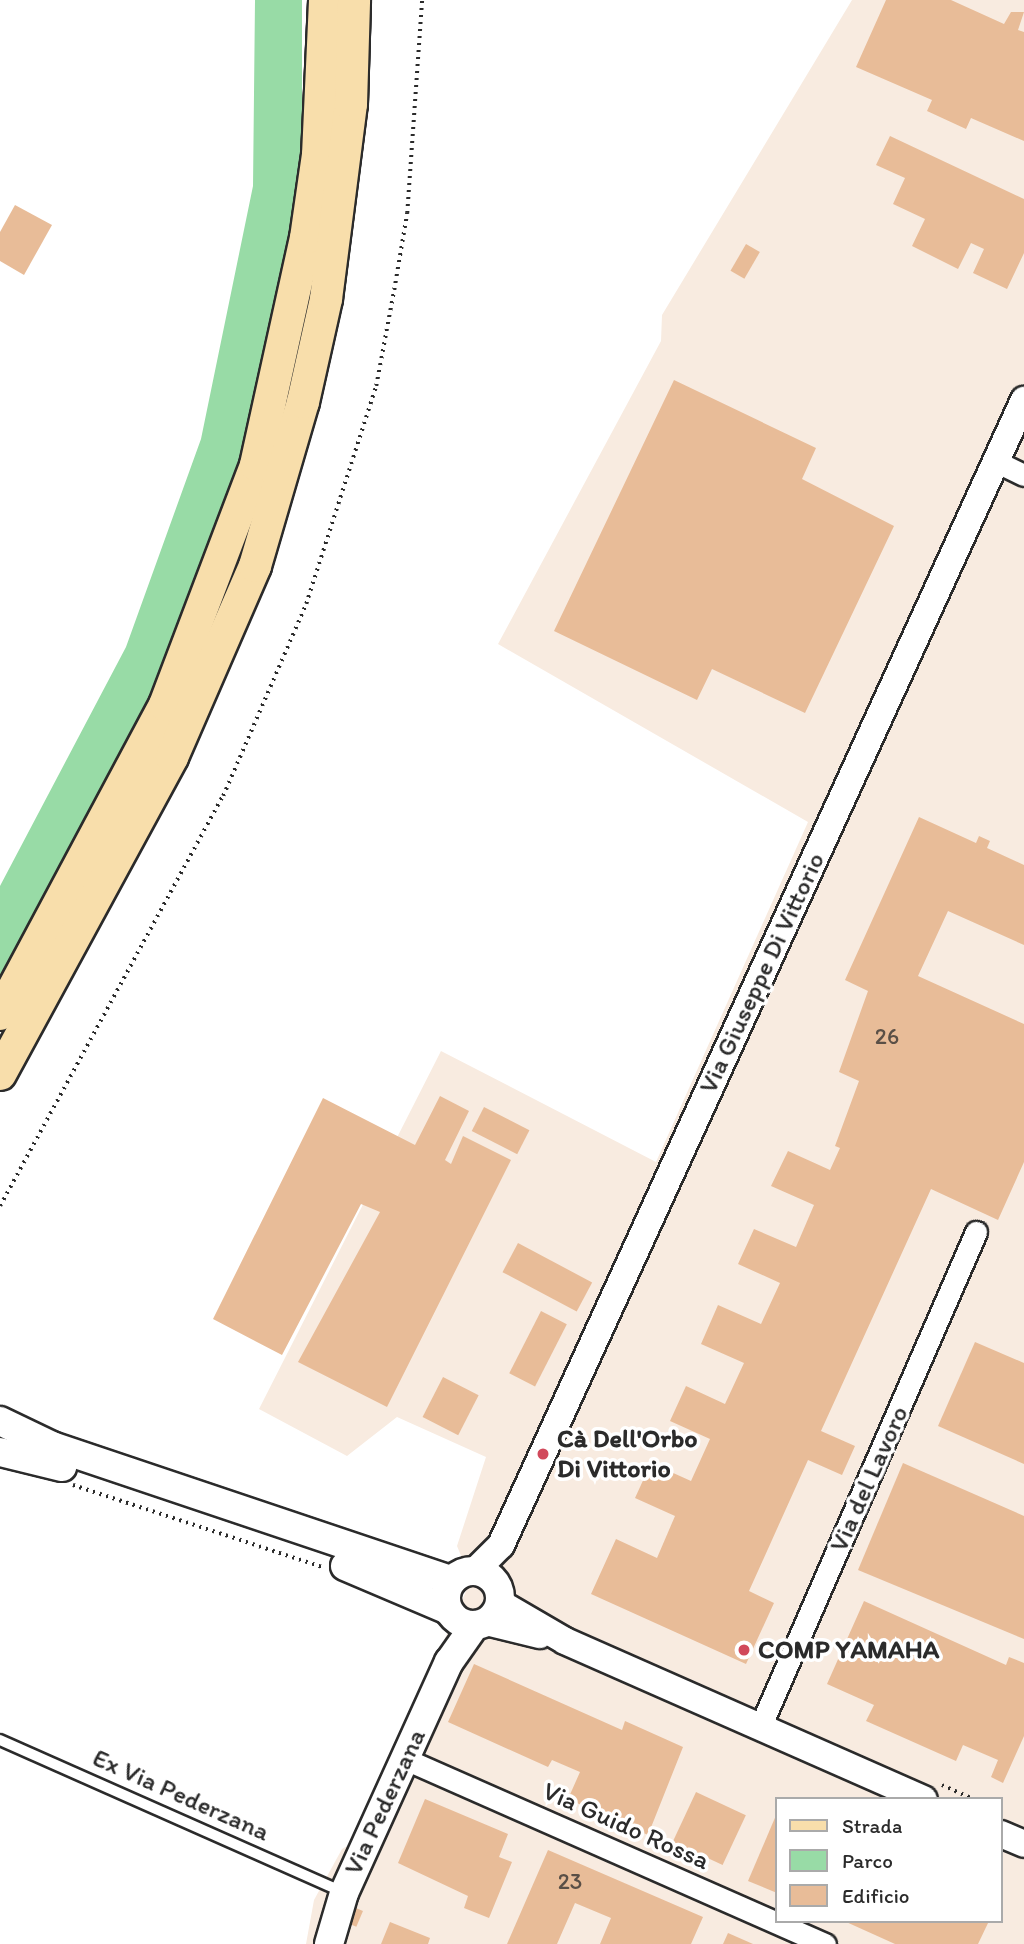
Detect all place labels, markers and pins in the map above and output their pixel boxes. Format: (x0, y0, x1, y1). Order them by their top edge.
place label: Cà Dell'Orbo Di Vittorio (557, 1423, 698, 1484)
marker: Cà Dell'Orbo Di Vittorio (535, 1446, 551, 1462)
place label: COMP YAMAHA (758, 1634, 938, 1666)
marker: COMP YAMAHA (736, 1642, 752, 1658)

